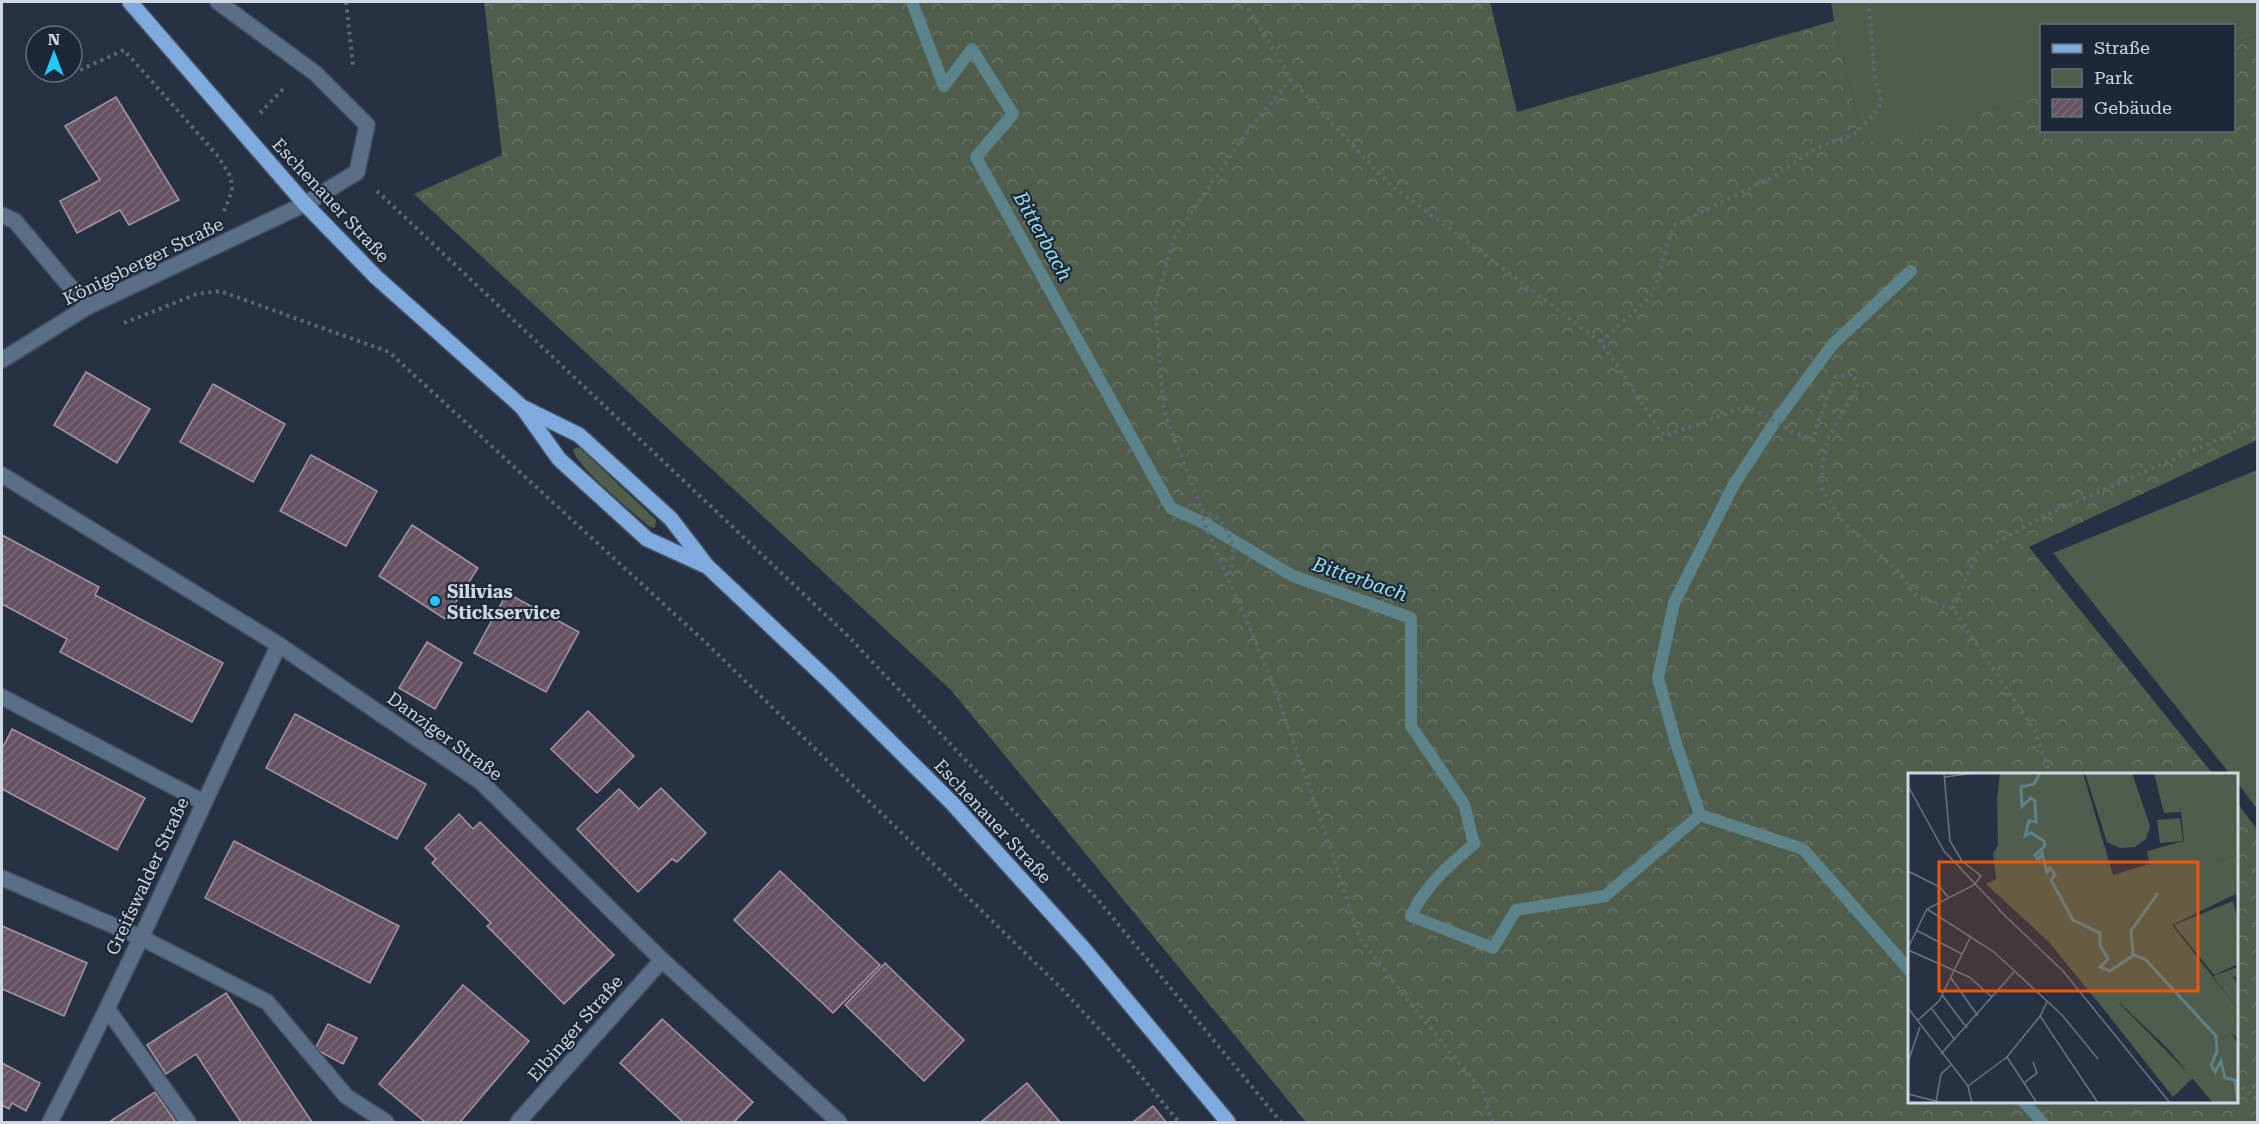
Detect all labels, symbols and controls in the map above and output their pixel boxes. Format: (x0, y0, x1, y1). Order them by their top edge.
north arrow (24, 24, 84, 84)
legend (2040, 24, 2235, 132)
text: N (48, 30, 60, 49)
text: Straße (2094, 37, 2150, 58)
text: Park (2094, 67, 2134, 88)
text: Gebäude (2094, 97, 2172, 118)
street label: Eschenauer Straße (268, 134, 394, 266)
water label: Bitterbach (1008, 186, 1077, 285)
street label: Königsberger Straße (59, 213, 227, 309)
water label: Bitterbach (1308, 551, 1411, 606)
place label: Silivias Stickservice (447, 581, 561, 623)
marker: Silivias Stickservice (428, 594, 442, 608)
street label: Danziger Straße (383, 687, 507, 785)
street label: Eschenauer Straße (930, 755, 1056, 887)
inset map (1908, 773, 2238, 1103)
street label: Greifswalder Straße (101, 794, 193, 958)
street label: Elbinger Straße (523, 971, 627, 1085)

